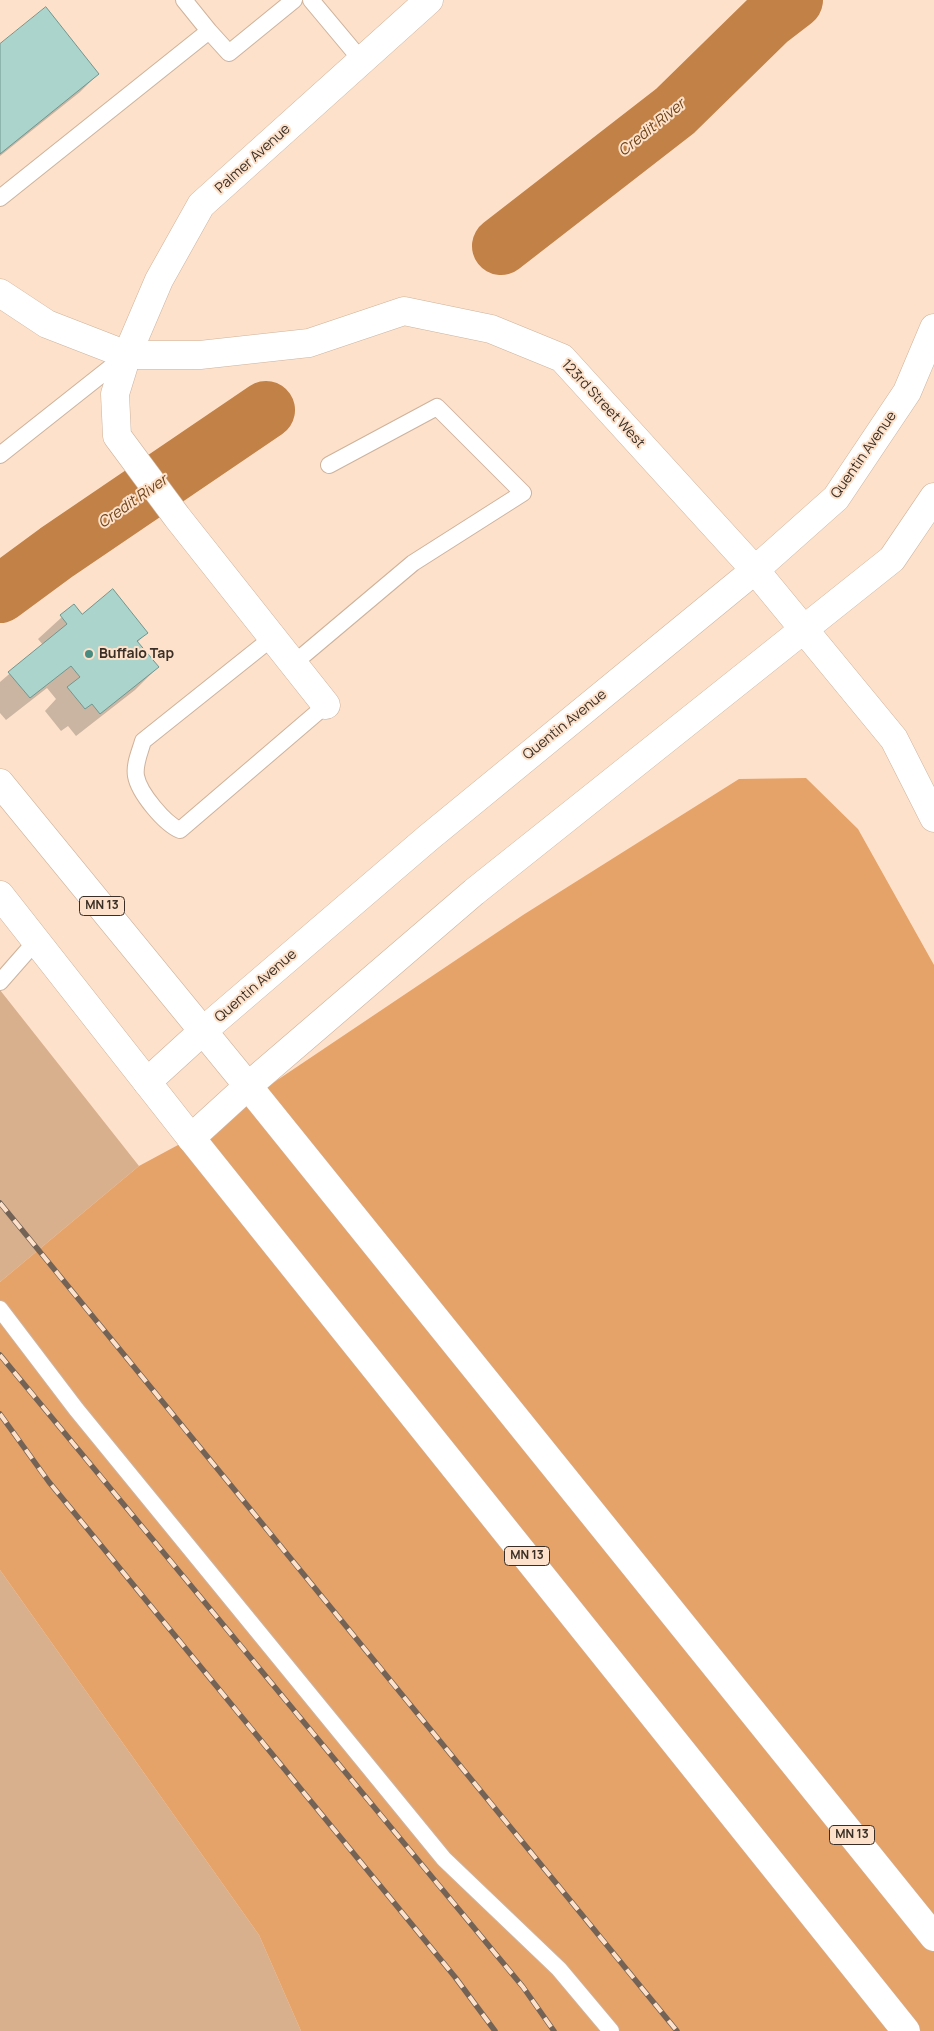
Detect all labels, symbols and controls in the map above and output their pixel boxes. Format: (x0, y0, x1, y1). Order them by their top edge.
water label: Credit River (615, 96, 689, 160)
street label: Palmer Avenue (212, 121, 294, 197)
street label: 123rd Street West (558, 356, 648, 452)
street label: Quentin Avenue (828, 408, 900, 502)
water label: Credit River (95, 472, 171, 532)
place label: Buffalo Tap (99, 646, 174, 662)
marker: Buffalo Tap (83, 648, 95, 660)
street label: Quentin Avenue (520, 686, 610, 764)
road number: MN 13 (80, 896, 124, 916)
street label: Quentin Avenue (212, 946, 300, 1026)
road number: MN 13 (504, 1546, 550, 1565)
road number: MN 13 (830, 1826, 874, 1844)

